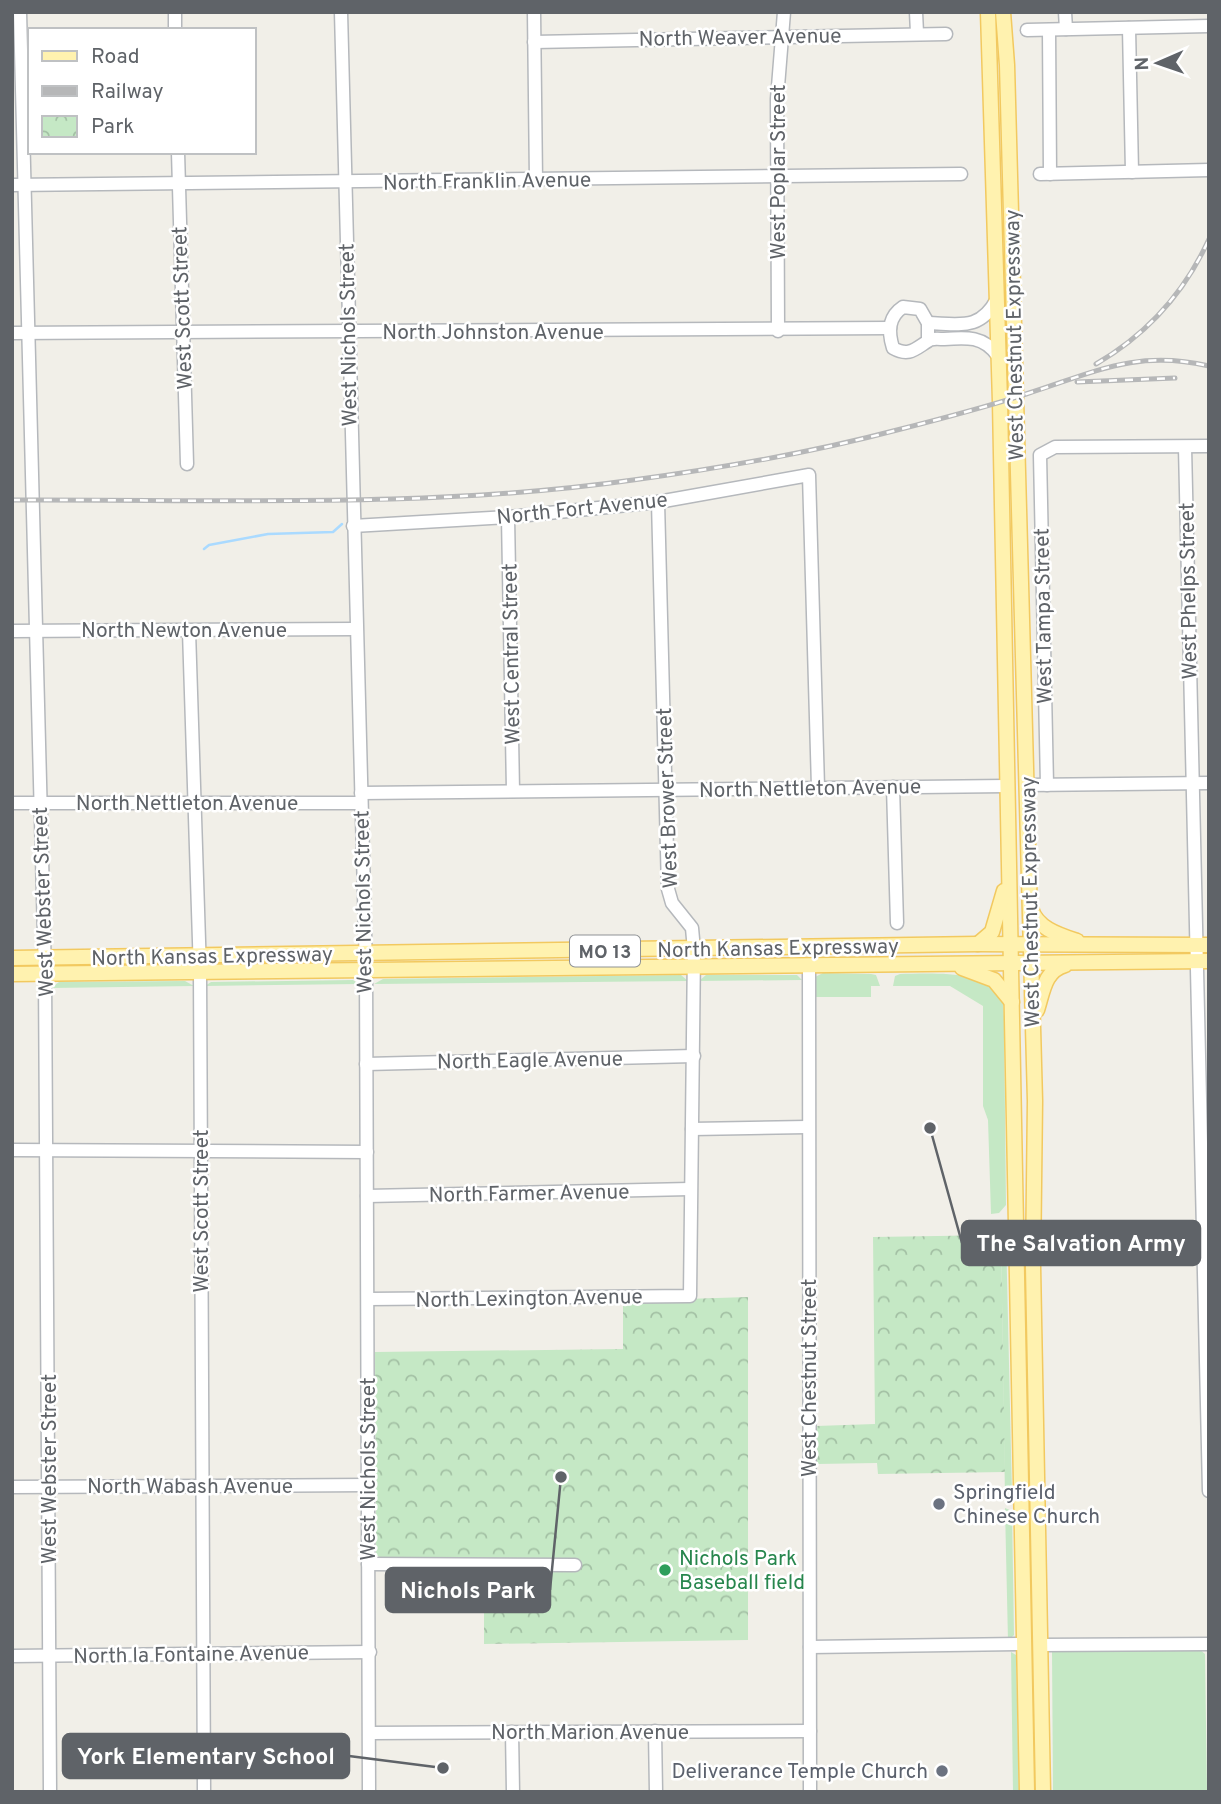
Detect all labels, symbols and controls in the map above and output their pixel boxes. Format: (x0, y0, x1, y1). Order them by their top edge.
street label: North Weaver Avenue (638, 23, 842, 54)
legend (28, 28, 256, 154)
north arrow (1123, 28, 1193, 98)
text: Road (91, 44, 140, 71)
text: N (1131, 56, 1155, 71)
text: Railway (91, 79, 164, 106)
street label: West Poplar Street (766, 84, 793, 260)
text: Park (91, 114, 134, 141)
street label: North Franklin Avenue (383, 167, 592, 198)
street label: West Chestnut Expressway (1000, 209, 1031, 461)
street label: West Scott Street (167, 226, 200, 390)
street label: West Nichols Street (334, 243, 365, 427)
street label: North Johnston Avenue (382, 320, 604, 347)
street label: North Fort Avenue (495, 487, 669, 532)
street label: West Phelps Street (1174, 502, 1205, 680)
street label: West Tampa Street (1029, 528, 1060, 704)
street label: West Central Street (497, 563, 528, 745)
street label: North Newton Avenue (81, 618, 287, 645)
street label: West Brower Street (652, 707, 685, 889)
street label: North Nettleton Avenue (699, 774, 921, 805)
street label: West Chestnut Expressway (1016, 776, 1047, 1028)
street label: North Nettleton Avenue (76, 791, 298, 818)
street label: West Webster Street (28, 806, 61, 998)
street label: West Nichols Street (349, 810, 380, 994)
street label: North Kansas Expressway (657, 934, 899, 965)
road number: MO 13 (570, 936, 640, 967)
street label: North Kansas Expressway (91, 942, 333, 973)
street label: North Eagle Avenue (437, 1046, 623, 1077)
street label: West Scott Street (189, 1129, 216, 1293)
street label: North Farmer Avenue (428, 1179, 630, 1210)
callout: The Salvation Army (962, 1221, 1200, 1265)
text: The Salvation Army (976, 1231, 1186, 1260)
street label: West Chestnut Street (797, 1279, 824, 1477)
street label: North Lexington Avenue (415, 1284, 643, 1315)
street label: West Webster Street (37, 1374, 64, 1564)
street label: West Nichols Street (356, 1377, 383, 1561)
street label: North Wabash Avenue (87, 1474, 293, 1501)
place label: Springfield Chinese Church (953, 1480, 1100, 1531)
marker: Springfield Chinese Church (931, 1496, 947, 1512)
place label: Nichols Park Baseball field (679, 1546, 805, 1597)
marker: Nichols Park Baseball field (657, 1562, 673, 1578)
callout: Nichols Park (386, 1568, 550, 1612)
text: Nichols Park (400, 1578, 536, 1607)
street label: North la Fontaine Avenue (73, 1640, 309, 1671)
street label: North Marion Avenue (491, 1720, 689, 1747)
callout: York Elementary School (63, 1734, 349, 1778)
text: York Elementary School (77, 1744, 335, 1773)
place label: Deliverance Temple Church (671, 1759, 928, 1786)
marker: Deliverance Temple Church (934, 1763, 950, 1779)

